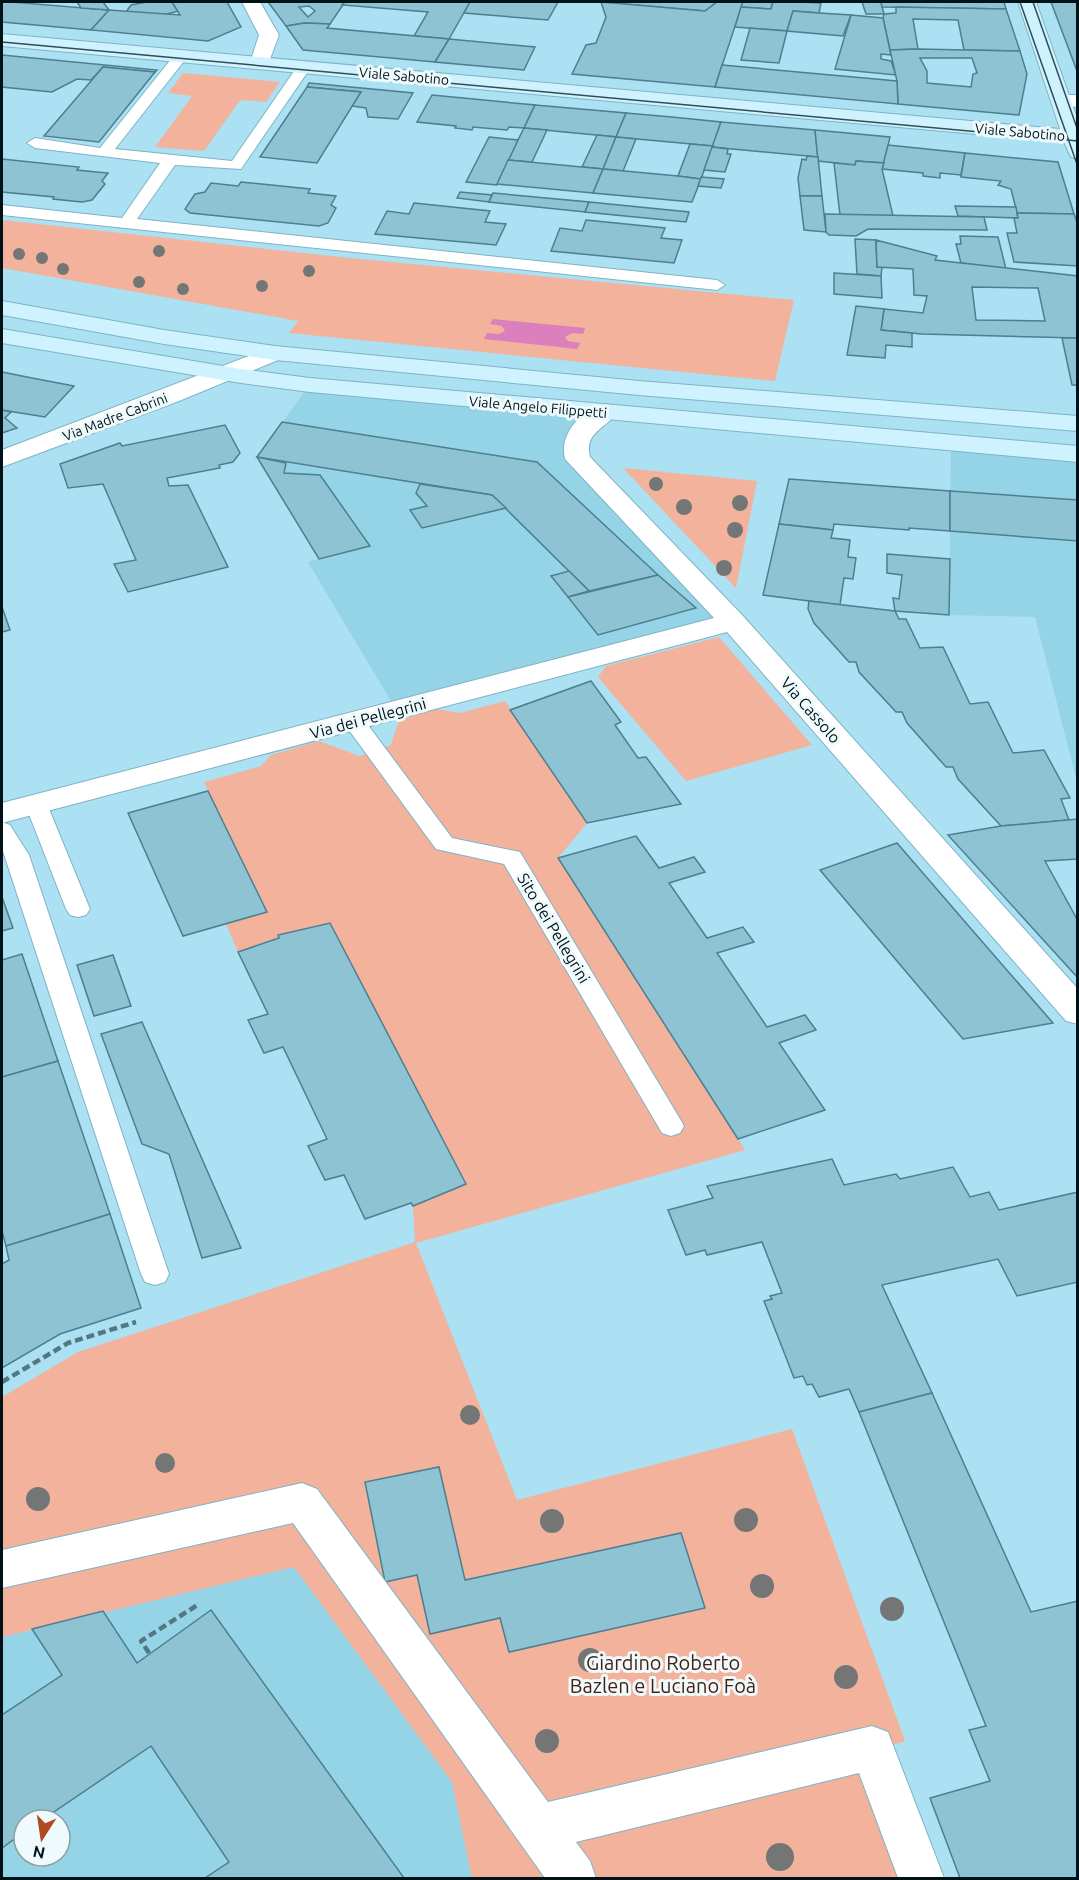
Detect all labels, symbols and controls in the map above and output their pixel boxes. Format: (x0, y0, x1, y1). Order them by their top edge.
street label: Viale Sabotino (358, 64, 450, 88)
street label: Viale Sabotino (974, 120, 1066, 144)
street label: Via Madre Cabrini (60, 390, 170, 444)
street label: Viale Angelo Filippetti (468, 393, 608, 421)
street label: Via Cassolo (778, 673, 844, 747)
street label: Via dei Pellegrini (308, 694, 428, 742)
street label: Sito dei Pellegrini (514, 870, 594, 986)
park label: Giardino Roberto Bazlen e Luciano Foà (570, 1651, 756, 1697)
north arrow (12, 1808, 72, 1868)
text: N (31, 1843, 47, 1863)

